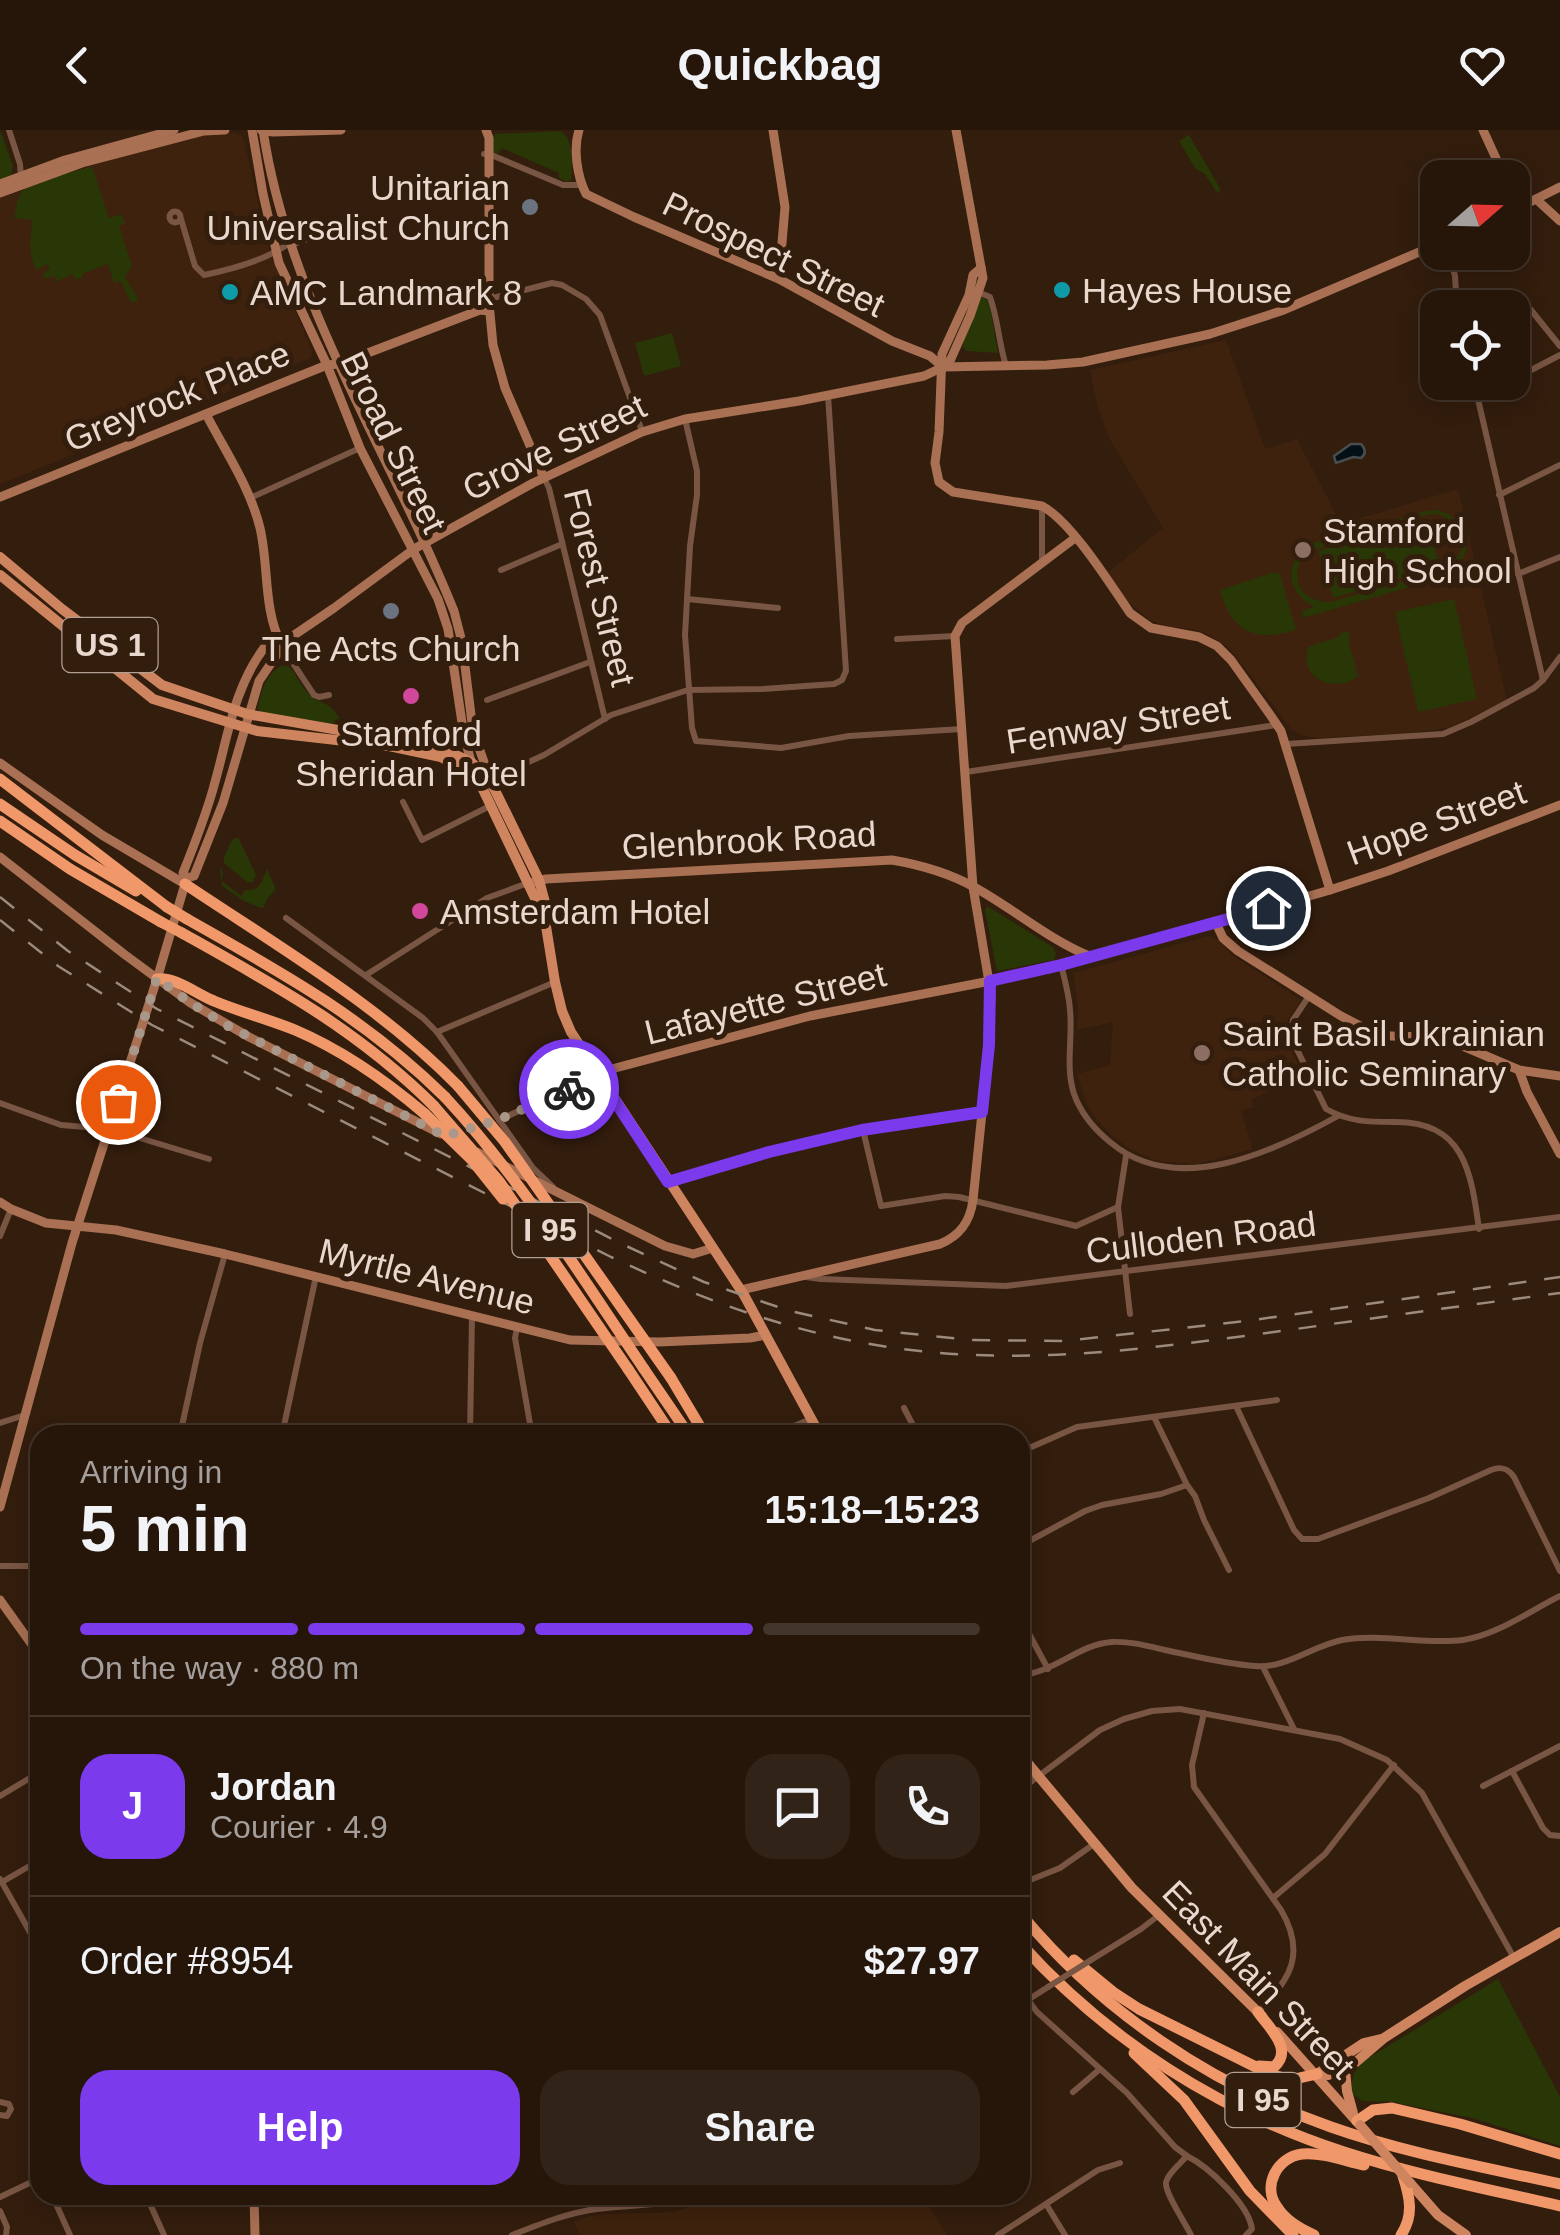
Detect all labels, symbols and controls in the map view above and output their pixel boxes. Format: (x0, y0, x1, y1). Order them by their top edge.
icon: back (50, 38, 105, 93)
icon: heart (1455, 38, 1510, 93)
text: Quickbag (677, 39, 883, 90)
north arrow (1420, 160, 1530, 270)
map controls (1420, 160, 1530, 400)
place label: Unitarian Universalist Church (207, 168, 510, 247)
street label: Prospect Street (657, 184, 891, 325)
marker: Unitarian Universalist Church (519, 196, 541, 218)
place label: Hayes House (1082, 271, 1292, 310)
place label: AMC Landmark 8 (250, 273, 522, 312)
marker: Hayes House (1051, 279, 1073, 301)
marker: AMC Landmark 8 (219, 281, 241, 303)
button: locate (1420, 290, 1530, 400)
street label: Greyrock Place (59, 333, 295, 459)
street label: Broad Street (333, 345, 455, 539)
street label: Grove Street (456, 386, 652, 508)
street label: Forest Street (557, 484, 643, 690)
place label: Stamford High School (1323, 511, 1512, 590)
marker: Stamford High School (1292, 539, 1314, 561)
marker: The Acts Church (380, 600, 402, 622)
road number: US 1 (62, 618, 158, 672)
place label: The Acts Church (262, 629, 520, 668)
marker: Stamford Sheridan Hotel (400, 685, 422, 707)
street label: Fenway Street (1004, 687, 1233, 761)
place label: Stamford Sheridan Hotel (295, 714, 527, 793)
street label: Hope Street (1342, 772, 1531, 872)
street label: Glenbrook Road (621, 814, 877, 866)
pin (1226, 866, 1311, 951)
icon: home (1241, 881, 1296, 936)
place label: Amsterdam Hotel (440, 892, 710, 931)
marker: Amsterdam Hotel (409, 900, 431, 922)
street label: Lafayette Street (640, 954, 890, 1052)
place label: Saint Basil Ukrainian Catholic Seminary (1222, 1014, 1545, 1093)
courier (519, 1039, 619, 1139)
marker: Saint Basil Ukrainian Catholic Seminary (1191, 1042, 1213, 1064)
pin (76, 1060, 161, 1145)
icon: bike (542, 1062, 597, 1117)
icon: bag (91, 1075, 146, 1130)
road number: I 95 (512, 1203, 588, 1257)
street label: Culloden Road (1084, 1204, 1318, 1270)
street label: Myrtle Avenue (315, 1230, 539, 1322)
text: Arriving in (80, 1454, 222, 1490)
text: 15:18–15:23 (764, 1489, 980, 1531)
text: 5 min (80, 1492, 250, 1565)
text: On the way · 880 m (80, 1650, 359, 1686)
button: chat (745, 1754, 850, 1859)
button: phone (875, 1754, 980, 1859)
text: Jordan (210, 1766, 337, 1808)
text: J (122, 1785, 143, 1827)
text: Courier · 4.9 (210, 1809, 388, 1845)
street label: East Main Street (1155, 1872, 1363, 2086)
text: Order #8954 (80, 1940, 293, 1982)
text: $27.97 (864, 1940, 980, 1982)
button: Help (80, 2070, 520, 2185)
button: Share (540, 2070, 980, 2185)
road number: I 95 (1226, 2073, 1300, 2127)

